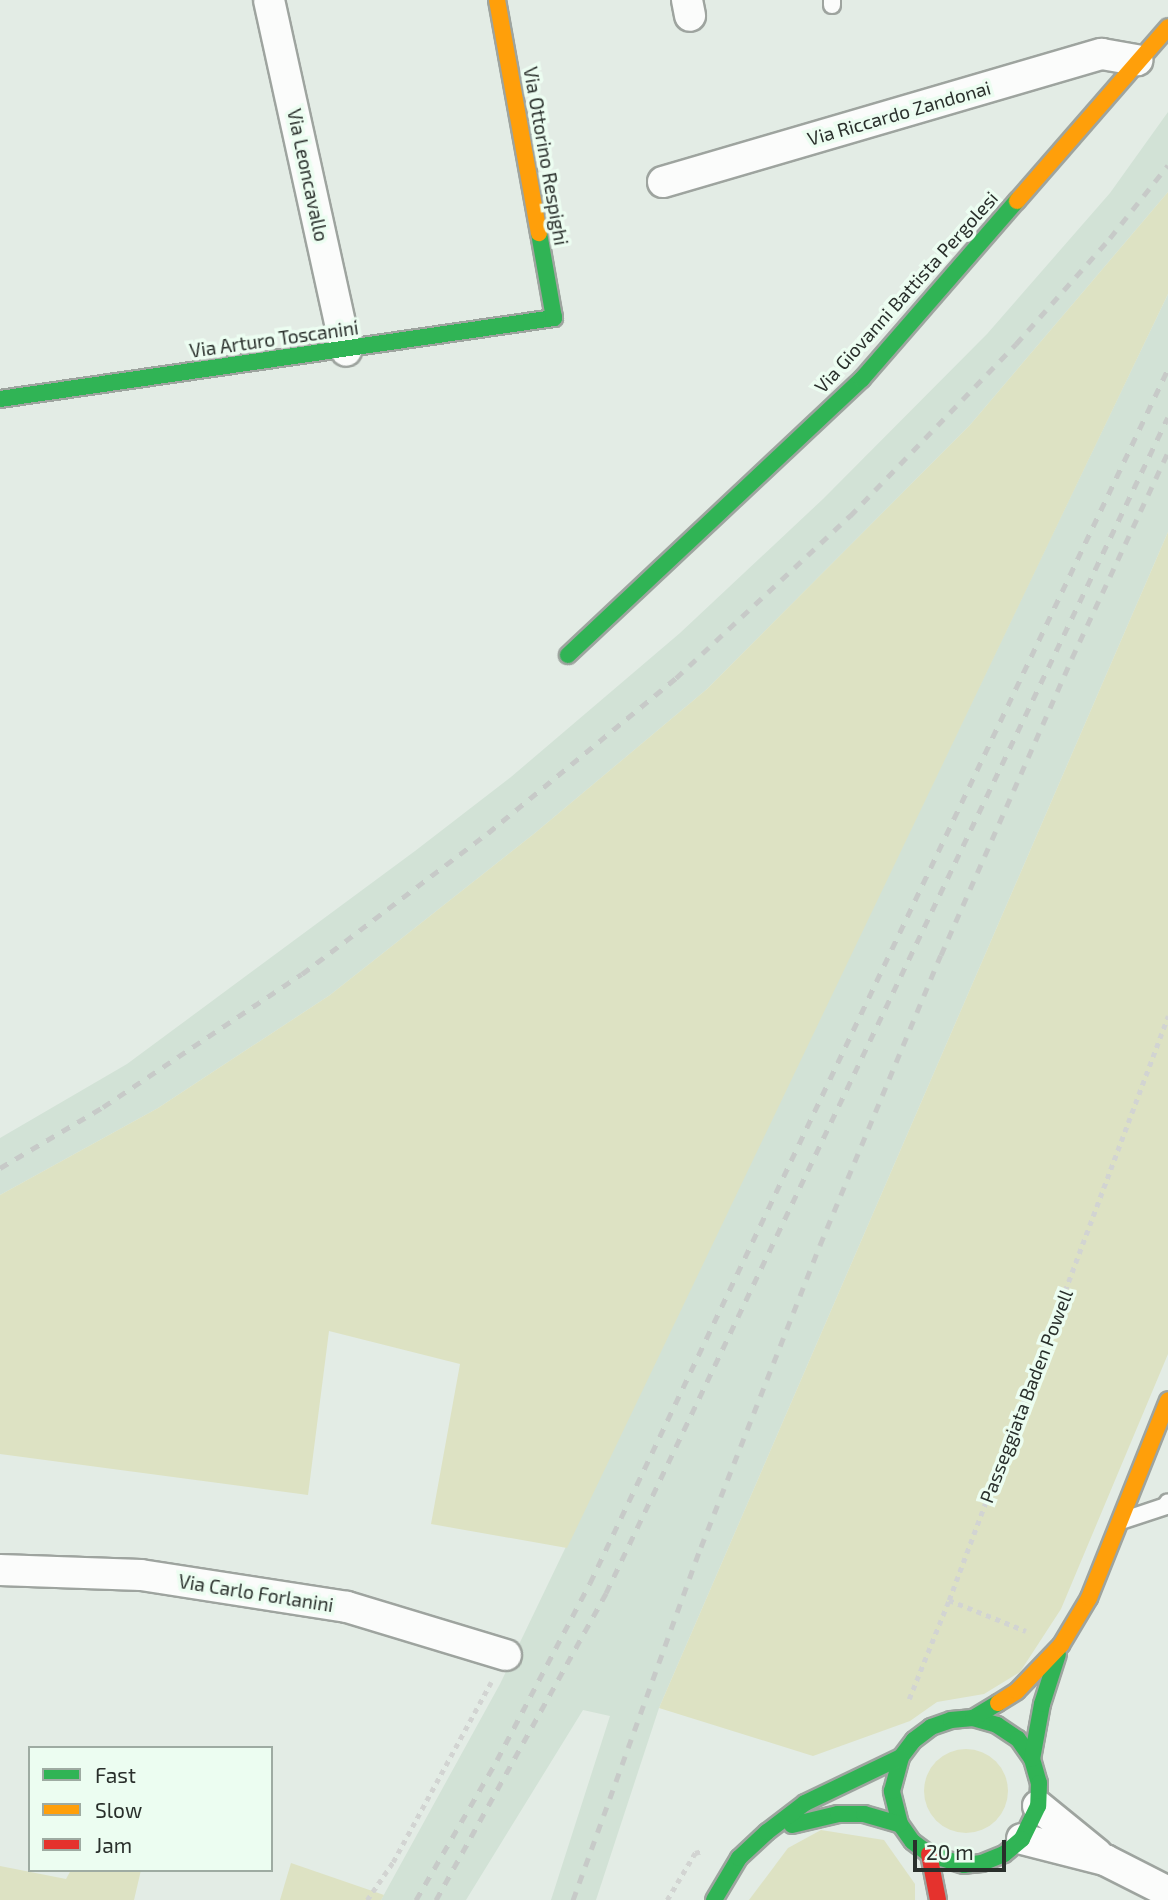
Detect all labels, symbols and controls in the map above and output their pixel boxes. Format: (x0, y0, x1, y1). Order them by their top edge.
street label: Via Ottorino Respighi (519, 65, 573, 247)
street label: Via Riccardo Zandonai (805, 76, 993, 150)
street label: Via Leoncavallo (283, 107, 333, 243)
street label: Via Giovanni Battista Pergolesi (810, 187, 1002, 397)
street label: Via Arturo Toscanini (188, 316, 360, 362)
street label: Passeggiata Baden Powell (975, 1286, 1077, 1506)
street label: Via Carlo Forlanini (177, 1570, 335, 1616)
legend (28, 1746, 273, 1872)
text: Fast (95, 1762, 136, 1787)
text: Slow (95, 1797, 142, 1822)
scale bar (916, 1826, 1009, 1870)
text: Jam (95, 1832, 132, 1857)
text: 20 m (926, 1839, 974, 1864)

